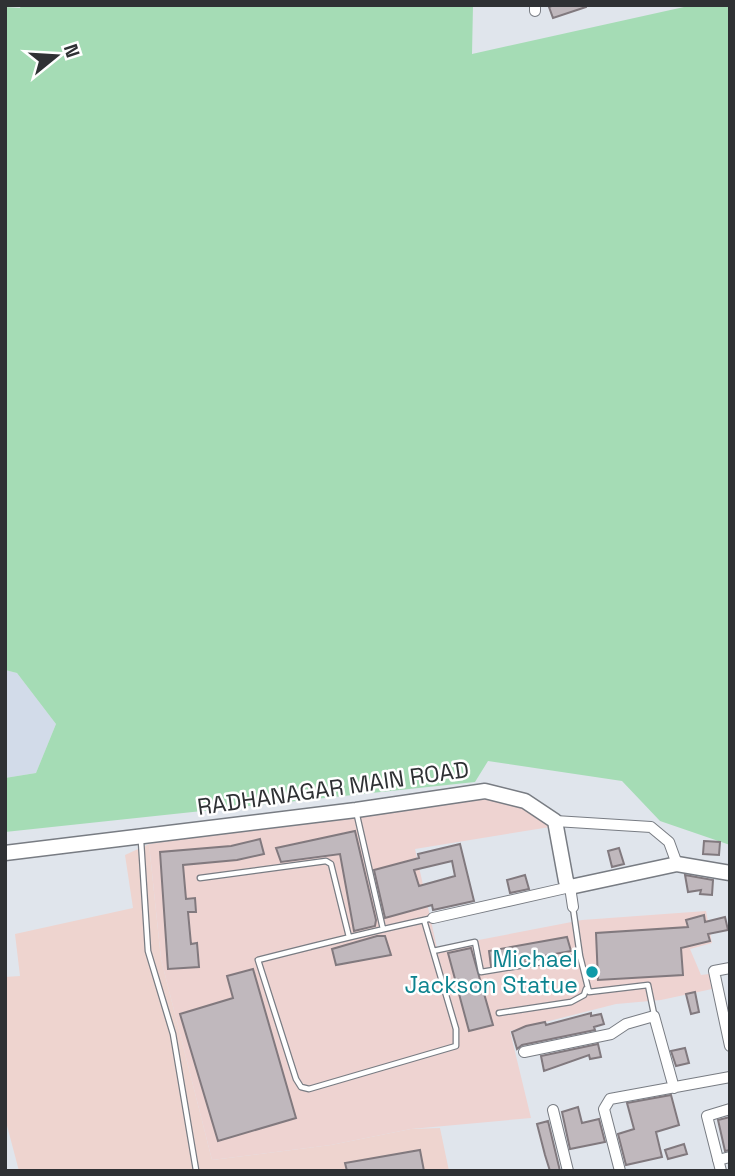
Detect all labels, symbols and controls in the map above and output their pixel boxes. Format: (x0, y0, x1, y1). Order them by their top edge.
north arrow (21, 21, 91, 91)
text: N (58, 41, 86, 61)
street label: RADHANAGAR MAIN ROAD (195, 754, 471, 822)
place label: Michael Jackson Statue (404, 944, 578, 1000)
marker: Michael Jackson Statue (584, 964, 600, 980)

